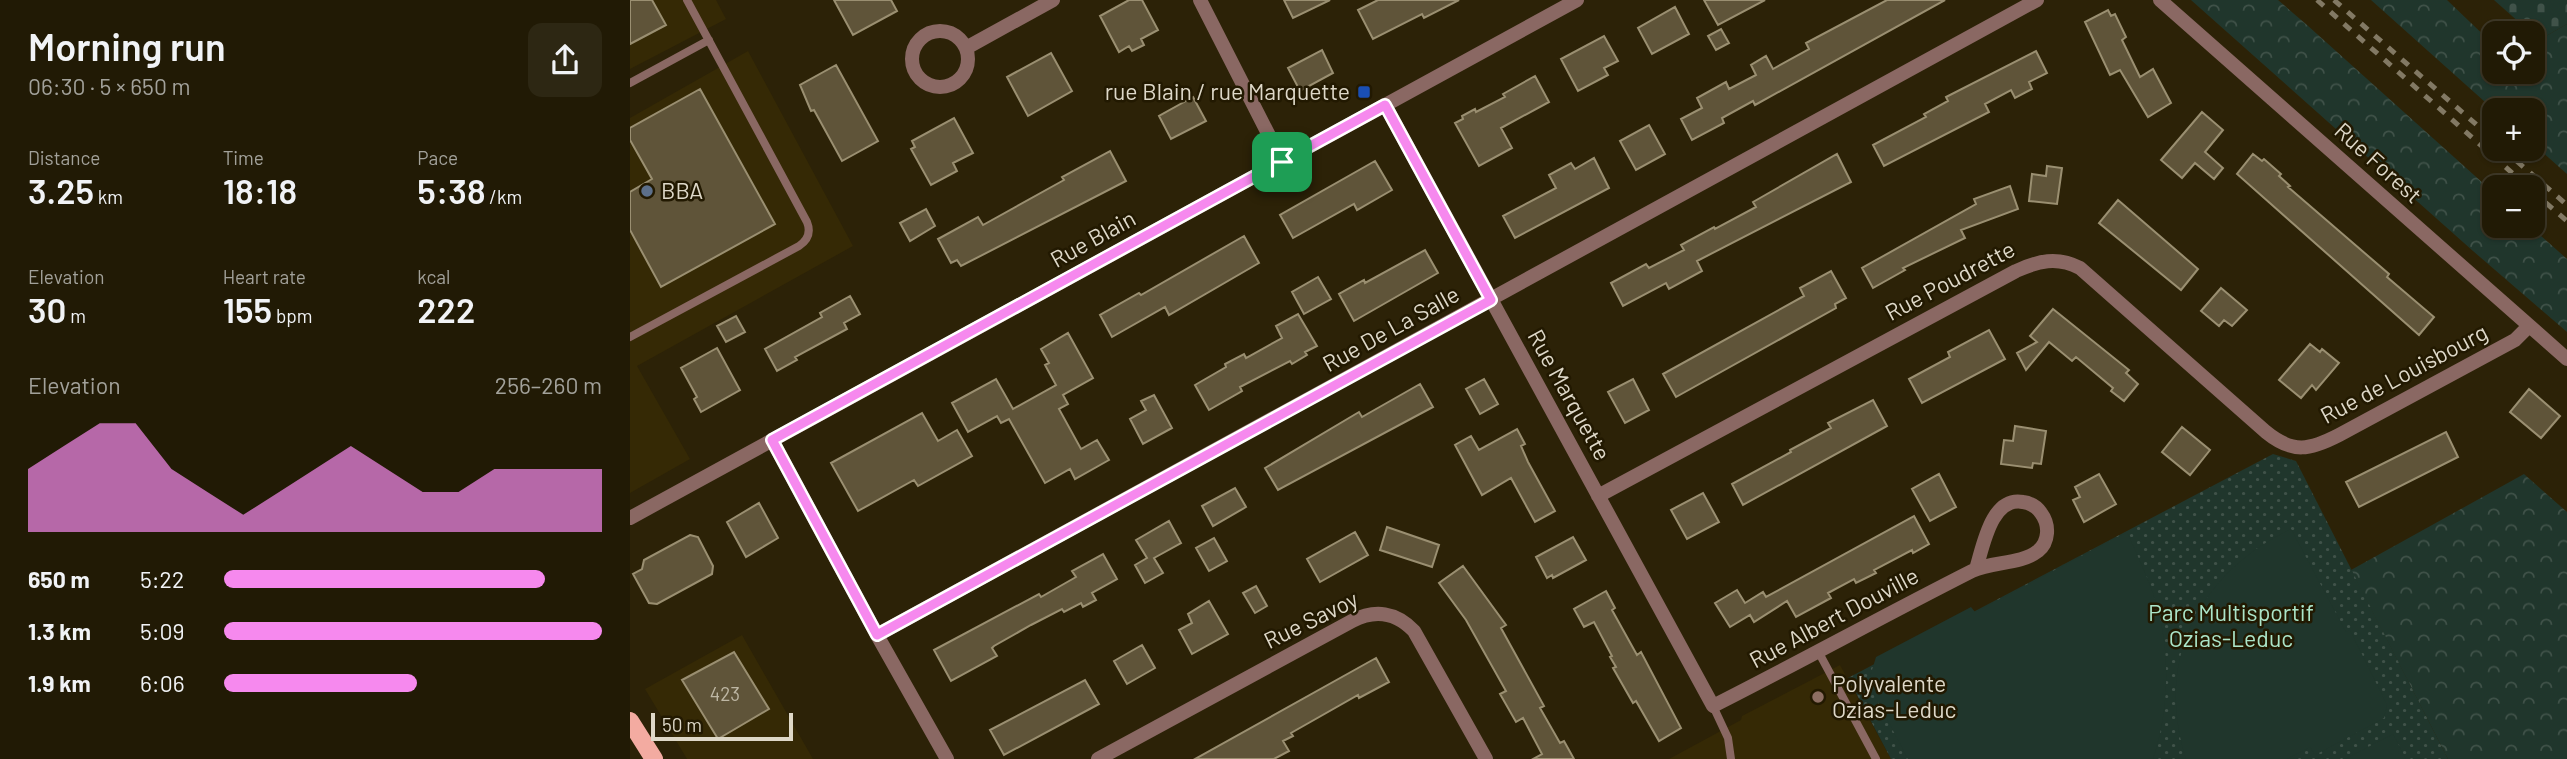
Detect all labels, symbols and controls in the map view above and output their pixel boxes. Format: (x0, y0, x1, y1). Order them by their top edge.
map controls (2482, 21, 2545, 238)
button: locate (2482, 21, 2545, 84)
text: Morning run (28, 23, 226, 69)
button: share (528, 23, 602, 97)
text: 06:30 · 5 × 650 m (28, 72, 191, 100)
place label: rue Blain / rue Marquette (1105, 77, 1350, 105)
marker: rue Blain / rue Marquette (1356, 84, 1372, 100)
button: + (2482, 98, 2545, 161)
street label: Rue Forest (2329, 116, 2428, 209)
pin (1252, 132, 1312, 192)
icon: arrive (1263, 143, 1301, 181)
text: Distance (28, 146, 100, 169)
text: Time (223, 146, 264, 169)
text: Pace (417, 146, 458, 169)
text: 3.25 (28, 169, 94, 211)
text: 18:18 (223, 169, 297, 211)
text: 5:38 (417, 169, 486, 211)
button: − (2482, 175, 2545, 238)
place label: BBA (661, 176, 703, 204)
marker: BBA (639, 183, 655, 199)
text: km (94, 185, 123, 208)
text: /km (486, 185, 522, 208)
street label: Rue Blain (1045, 203, 1140, 273)
street label: Rue Poudrette (1880, 234, 2019, 326)
text: Elevation (28, 265, 105, 288)
text: Heart rate (223, 265, 306, 288)
text: kcal (417, 265, 450, 288)
street label: Rue De La Salle (1317, 279, 1464, 377)
text: 30 (28, 288, 66, 330)
text: 155 (223, 288, 272, 330)
text: 222 (417, 288, 475, 330)
text: m (66, 304, 86, 327)
text: bpm (272, 304, 313, 327)
street label: Rue de Louisbourg (2315, 317, 2492, 429)
street label: Rue Marquette (1522, 324, 1617, 465)
text: Elevation (28, 371, 121, 399)
text: 256–260 m (495, 371, 602, 399)
street label: Rue Albert Douville (1744, 561, 1923, 674)
text: 650 m (28, 565, 90, 593)
text: 5:22 (140, 565, 184, 593)
street label: Rue Savoy (1259, 584, 1363, 654)
park label: Parc Multisportif Ozias-Leduc (2148, 598, 2314, 652)
text: 1.3 km (28, 617, 91, 645)
text: 5:09 (140, 617, 185, 645)
text: 1.9 km (28, 669, 91, 697)
text: 6:06 (140, 669, 184, 697)
place label: Polyvalente Ozias-Leduc (1832, 669, 1956, 723)
house number: 423 (710, 682, 740, 705)
marker: Polyvalente Ozias-Leduc (1810, 689, 1826, 705)
scale bar (651, 710, 793, 742)
text: 50 m (662, 713, 702, 736)

